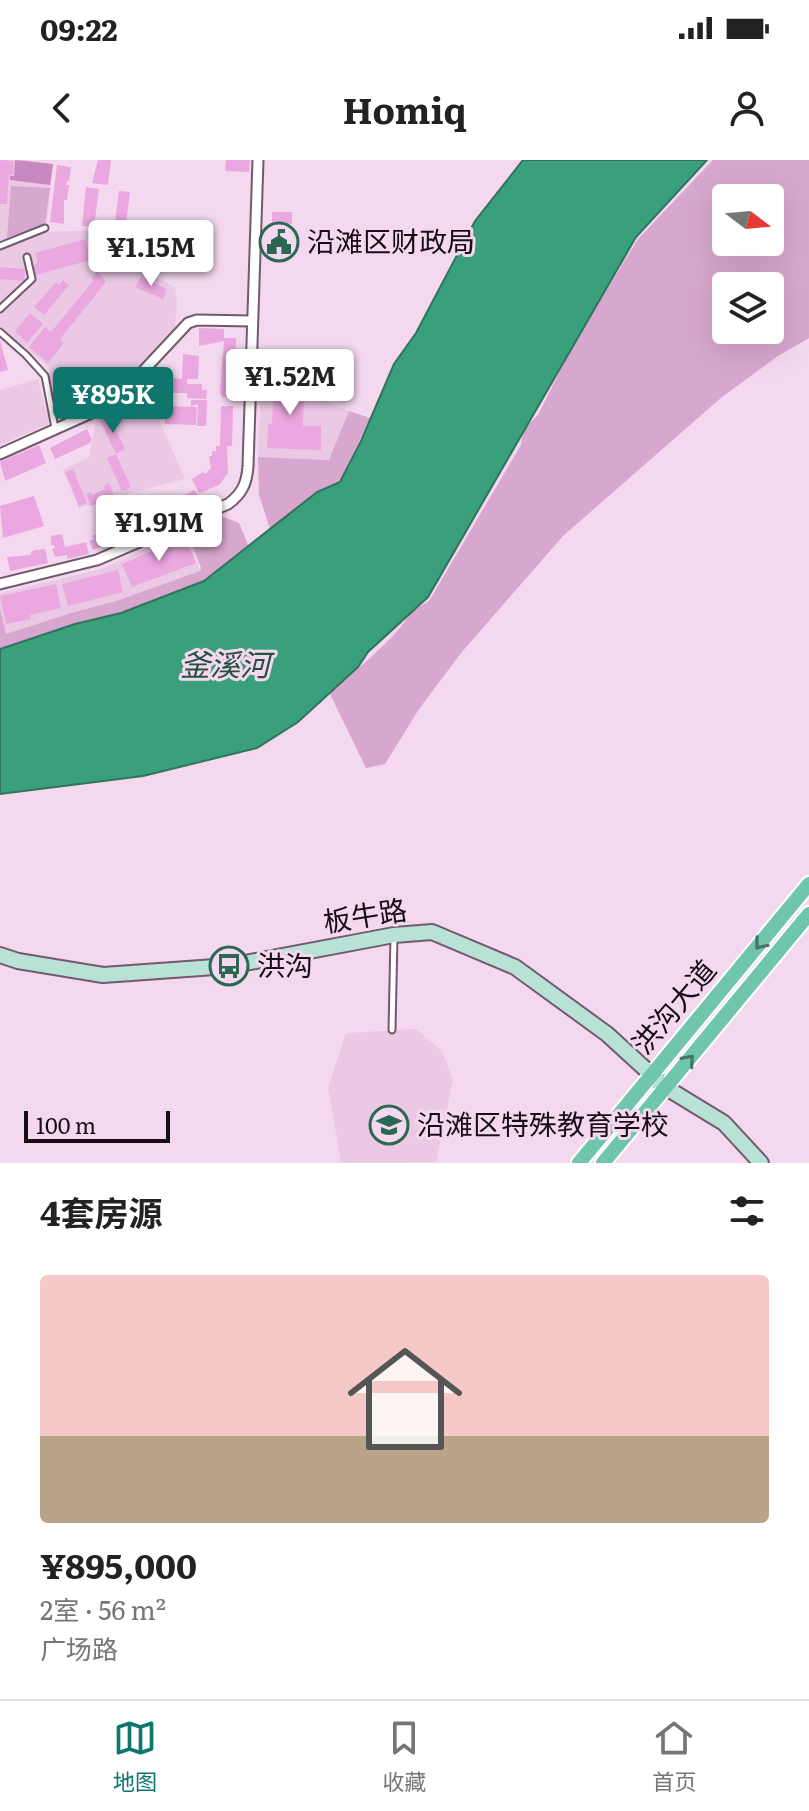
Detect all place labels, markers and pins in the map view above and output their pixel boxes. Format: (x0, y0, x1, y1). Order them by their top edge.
place label: 沿滩区财政局 (307, 219, 475, 261)
pin: ¥1.15M (86, 220, 216, 288)
public building icon: 沿滩区财政局 (258, 221, 300, 263)
pin: ¥1.52M (225, 349, 355, 417)
pin: ¥895K (57, 367, 169, 435)
pin: ¥1.91M (94, 495, 224, 563)
place label: 洪沟 (257, 943, 313, 985)
bus stop icon: 洪沟 (208, 945, 250, 987)
place label: 沿滩区特殊教育学校 (417, 1102, 669, 1144)
school or university icon: 沿滩区特殊教育学校 (368, 1104, 410, 1146)

